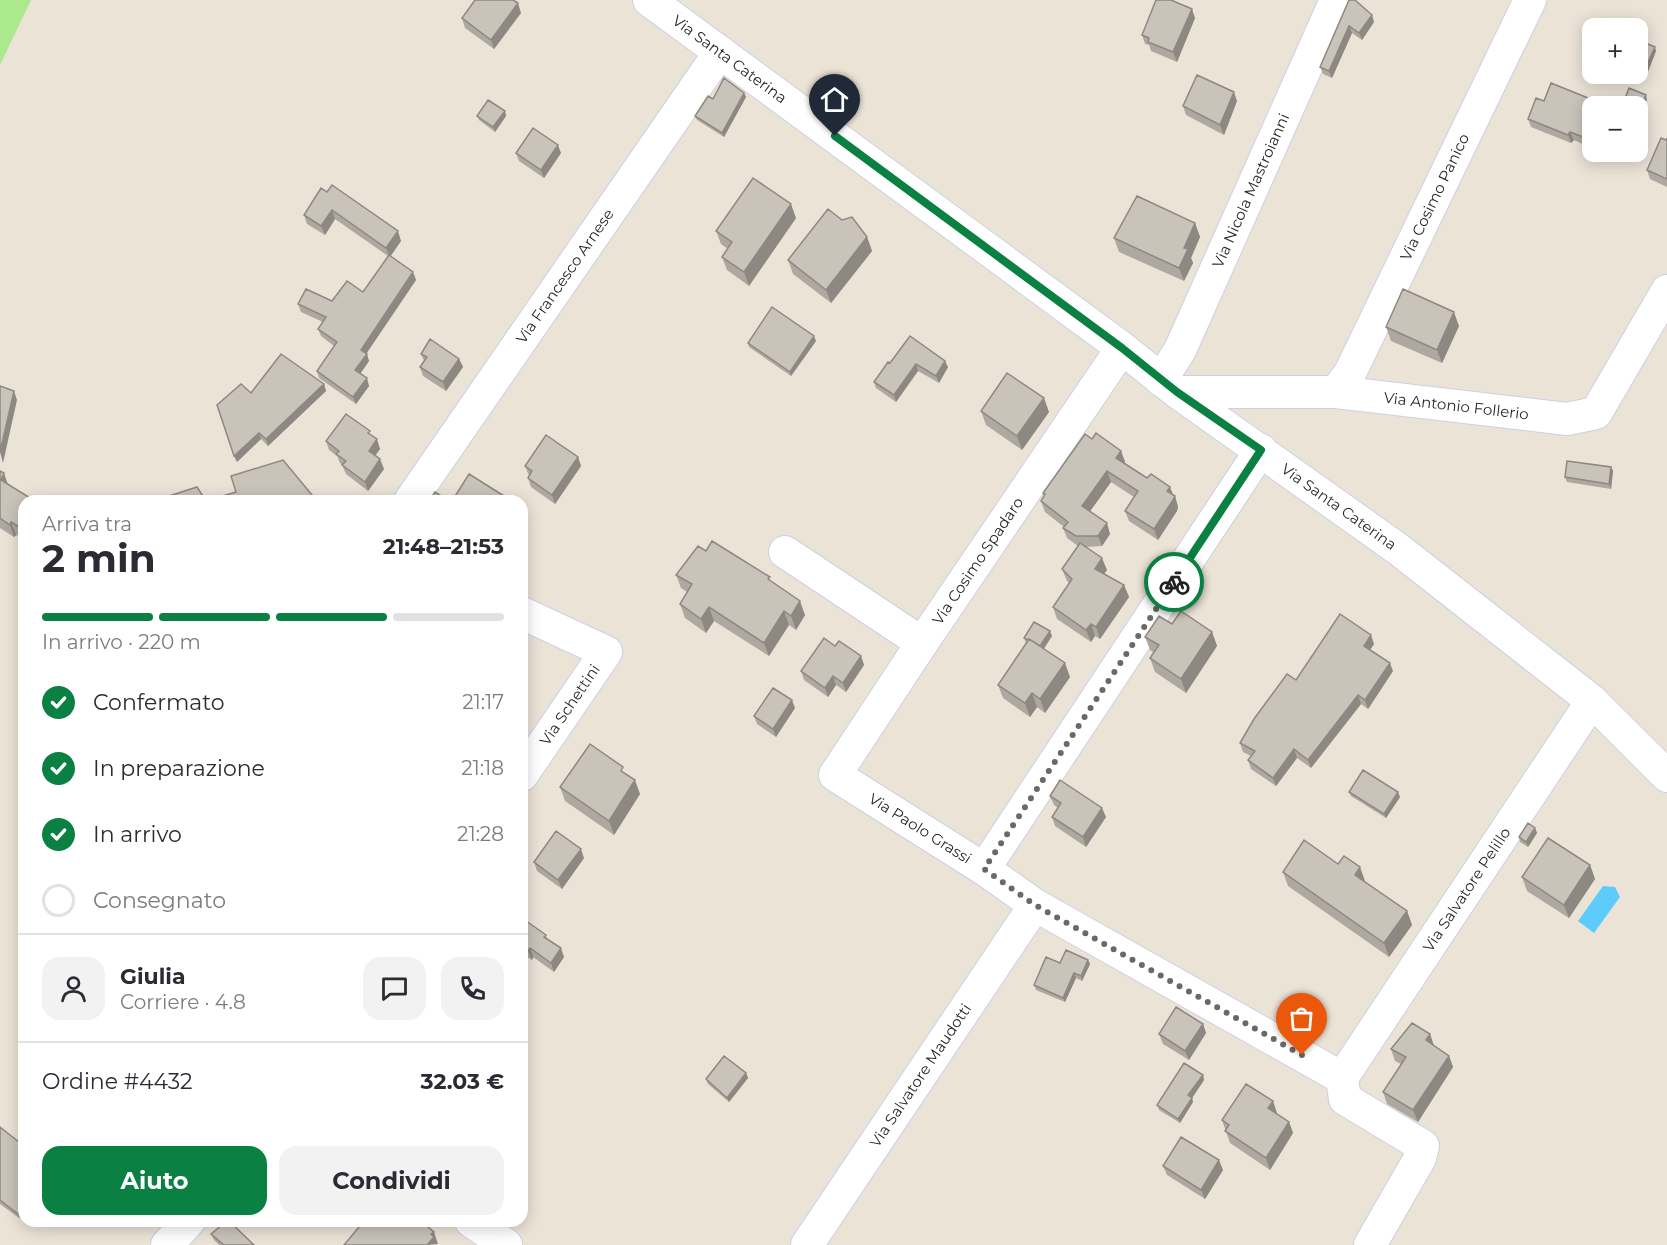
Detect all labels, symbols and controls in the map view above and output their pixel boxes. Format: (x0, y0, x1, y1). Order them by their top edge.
street label: Via Santa Caterina (669, 11, 791, 107)
map controls (1582, 18, 1648, 162)
button: + (1582, 18, 1648, 84)
pin (809, 74, 860, 136)
icon: home (818, 83, 851, 116)
button: − (1582, 96, 1648, 162)
street label: Via Nicola Mastroianni (1208, 110, 1293, 271)
street label: Via Cosimo Panico (1396, 130, 1473, 263)
street label: Via Francesco Arnese (512, 205, 618, 347)
street label: Via Antonio Follerio (1383, 388, 1530, 423)
street label: Via Santa Caterina (1278, 459, 1400, 554)
street label: Via Cosimo Spadaro (928, 493, 1027, 628)
text: Arriva tra (42, 512, 132, 536)
text: 21:48–21:53 (383, 533, 504, 560)
text: 2 min (42, 534, 156, 582)
courier (1144, 552, 1204, 612)
icon: bike (1158, 566, 1191, 599)
text: In arrivo · 220 m (42, 630, 201, 654)
street label: Via Schettini (535, 660, 604, 749)
icon: check (42, 686, 75, 719)
text: Confermato (93, 689, 225, 716)
text: 21:17 (462, 690, 504, 714)
icon: check (42, 752, 75, 785)
text: In preparazione (93, 755, 265, 782)
text: 21:18 (461, 756, 504, 780)
street label: Via Paolo Grassi (865, 789, 975, 868)
icon: check (42, 818, 75, 851)
text: In arrivo (93, 821, 182, 848)
text: 21:28 (457, 822, 504, 846)
street label: Via Salvatore Pelillo (1418, 824, 1515, 955)
text: Consegnato (93, 887, 226, 914)
button: person (42, 957, 105, 1020)
button: chat (363, 957, 426, 1020)
button: phone (441, 957, 504, 1020)
text: Giulia (120, 963, 186, 990)
text: Corriere · 4.8 (120, 990, 246, 1014)
pin (1276, 993, 1327, 1055)
street label: Via Salvatore Maudotti (865, 1000, 975, 1151)
icon: bag (1285, 1002, 1318, 1035)
text: Ordine #4432 (42, 1068, 193, 1095)
text: 32.03 € (421, 1068, 504, 1095)
button: Aiuto (42, 1146, 267, 1215)
button: Condividi (279, 1146, 504, 1215)

